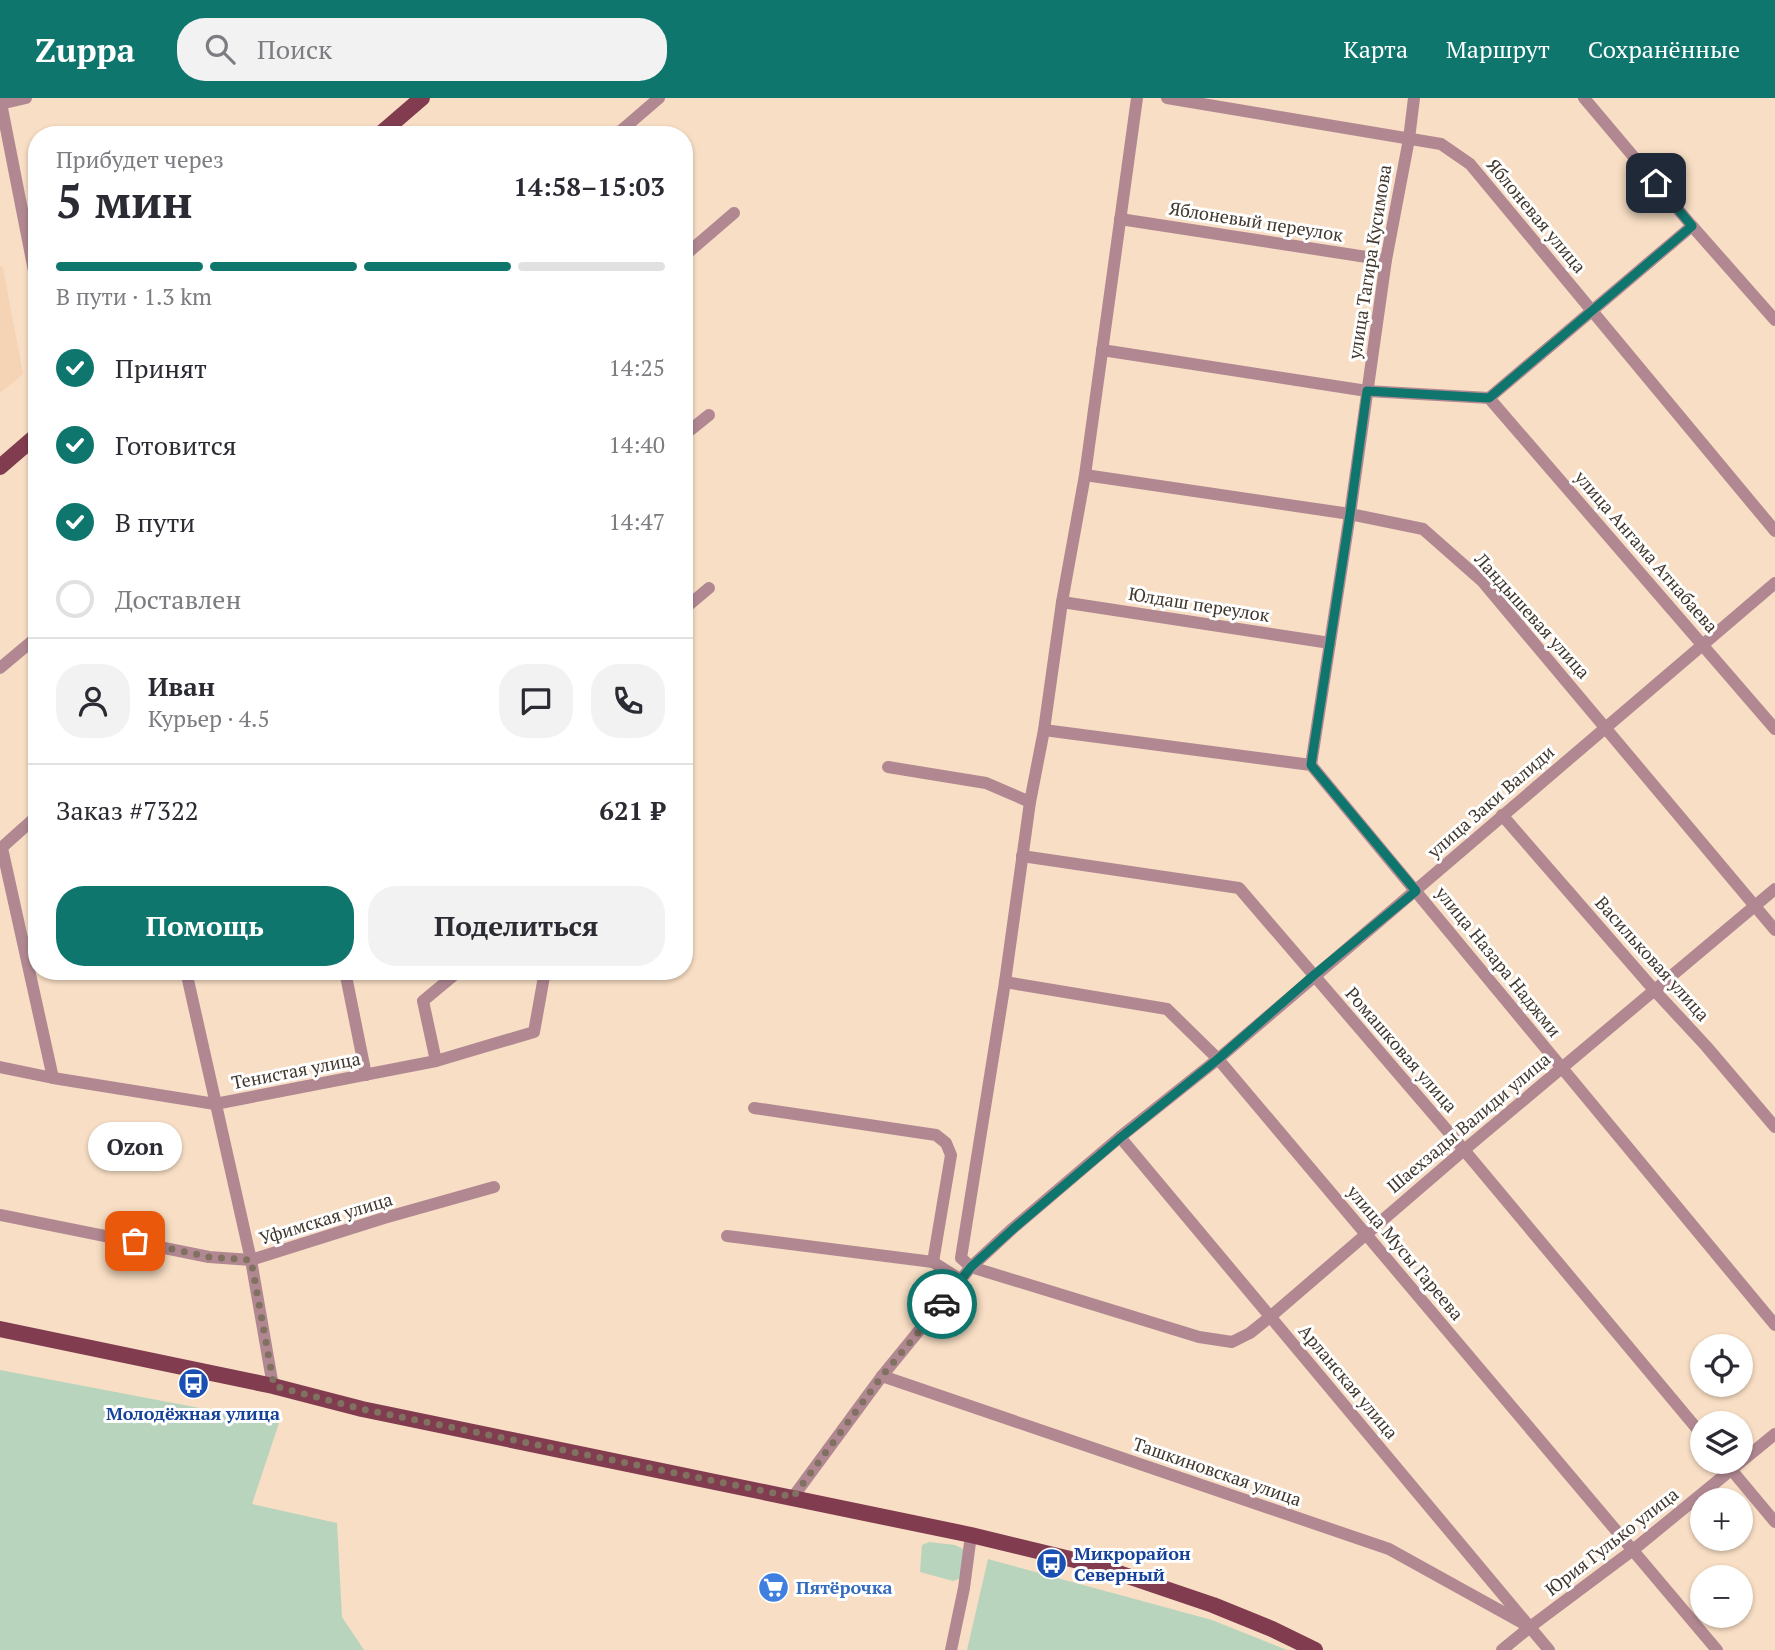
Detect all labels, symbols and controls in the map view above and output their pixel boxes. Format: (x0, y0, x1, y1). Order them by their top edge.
search box (177, 18, 667, 81)
text: Zuppa (35, 28, 135, 71)
icon: search (201, 30, 239, 68)
text: Поиск (257, 32, 332, 66)
text: Карта (1343, 33, 1408, 65)
text: Маршрут (1446, 33, 1550, 65)
text: Сохранённые (1588, 33, 1740, 65)
text: Прибудет через (56, 144, 224, 175)
street label: Яблоневая улица (1482, 153, 1592, 278)
pin (1626, 153, 1686, 213)
street label: улица Тагира Кусимова (1342, 163, 1396, 362)
icon: home (1637, 164, 1675, 202)
text: 14:58–15:03 (513, 169, 665, 203)
text: 5 мин (56, 170, 193, 231)
street label: Яблоневый переулок (1167, 195, 1345, 247)
text: В пути · 1.3 km (56, 281, 212, 312)
icon: check (56, 349, 94, 387)
text: Принят (115, 351, 207, 385)
text: 14:25 (608, 352, 665, 383)
icon: check (56, 426, 94, 464)
text: Готовится (115, 428, 237, 462)
text: 14:40 (608, 429, 665, 460)
street label: улица Ангама Атнабаева (1569, 465, 1724, 637)
icon: check (56, 503, 94, 541)
text: В пути (115, 505, 195, 539)
text: 14:47 (608, 506, 665, 537)
street label: Ландышевая улица (1469, 546, 1596, 683)
street label: Юлдаш переулок (1127, 581, 1272, 627)
text: Доставлен (115, 582, 241, 616)
button: person (56, 664, 130, 738)
button: chat (499, 664, 573, 738)
button: phone (591, 664, 665, 738)
text: Иван (148, 669, 215, 703)
text: Курьер · 4.5 (148, 703, 270, 734)
street label: улица Заки Валиди (1421, 740, 1559, 864)
text: Заказ #7322 (56, 793, 199, 827)
text: 621 ₽ (599, 793, 665, 827)
street label: улица Назара Наджми (1430, 880, 1567, 1042)
button: Помощь (56, 886, 354, 966)
button: Поделиться (368, 886, 665, 966)
street label: Васильковая улица (1590, 891, 1715, 1026)
street label: Ромашковая улица (1341, 981, 1463, 1117)
street label: Тенистая улица (229, 1046, 362, 1094)
street label: Шаехзады Валиди улица (1382, 1047, 1555, 1198)
callout: Ozon (88, 1122, 182, 1171)
text: Ozon (107, 1131, 163, 1162)
street label: улица Мусы Гареева (1342, 1179, 1469, 1325)
street label: Уфимская улица (256, 1186, 395, 1250)
pin (105, 1211, 165, 1271)
icon: bag (116, 1222, 154, 1260)
courier (907, 1269, 977, 1339)
icon: car (923, 1285, 961, 1323)
street label: Арланская улица (1294, 1319, 1404, 1444)
map controls (1690, 1334, 1753, 1628)
button: locate (1690, 1334, 1753, 1397)
bus stop icon: Молодёжная улица (176, 1366, 210, 1400)
place label: Молодёжная улица (106, 1401, 280, 1425)
button: layers (1690, 1411, 1753, 1474)
street label: Ташкиновская улица (1130, 1431, 1305, 1511)
street label: Юрия Гулько улица (1540, 1482, 1683, 1601)
button: + (1690, 1488, 1753, 1551)
place label: Микрорайон Северный (1074, 1541, 1191, 1586)
bus stop icon: Микрорайон Северный (1034, 1547, 1068, 1581)
button: − (1690, 1565, 1753, 1628)
supermarket icon: Пятёрочка (756, 1571, 790, 1605)
place label: Пятёрочка (796, 1575, 892, 1599)

